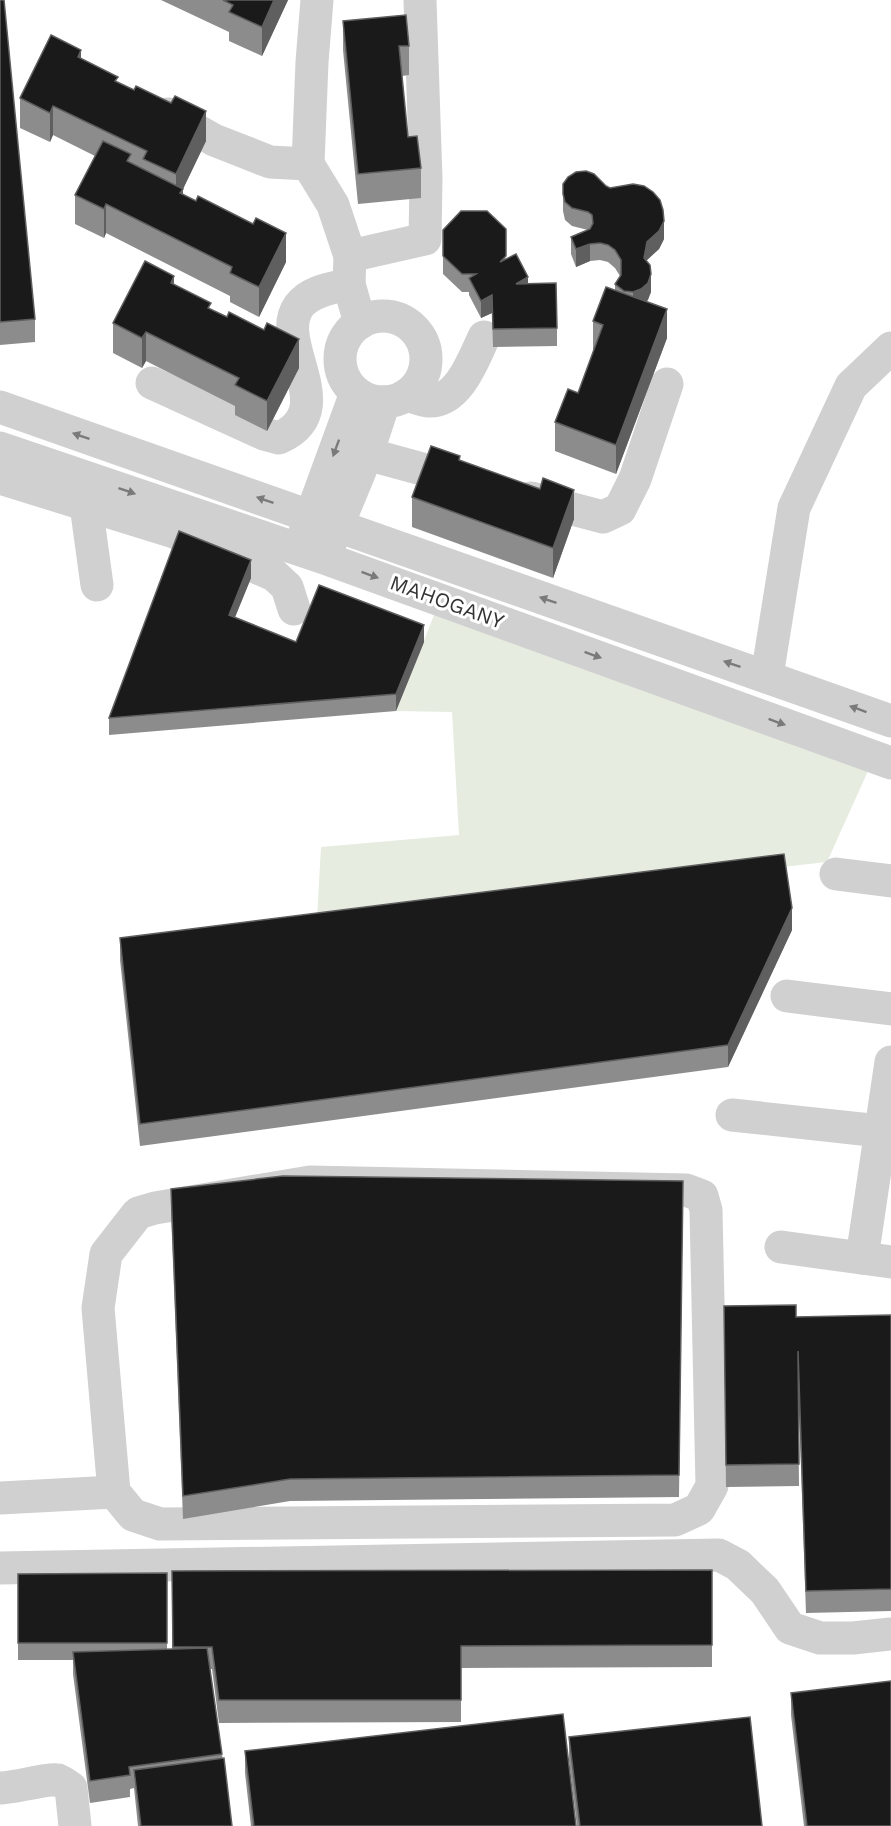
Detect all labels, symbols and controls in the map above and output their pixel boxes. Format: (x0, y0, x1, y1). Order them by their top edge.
one-way arrow (72, 431, 90, 441)
one-way arrow (331, 439, 341, 457)
one-way arrow (118, 486, 136, 496)
one-way arrow (256, 495, 274, 505)
street label: MAHOGANY (387, 569, 508, 634)
one-way arrow (362, 570, 380, 580)
one-way arrow (539, 594, 557, 604)
one-way arrow (584, 651, 602, 661)
one-way arrow (723, 659, 741, 669)
one-way arrow (849, 704, 867, 714)
one-way arrow (768, 717, 786, 727)

